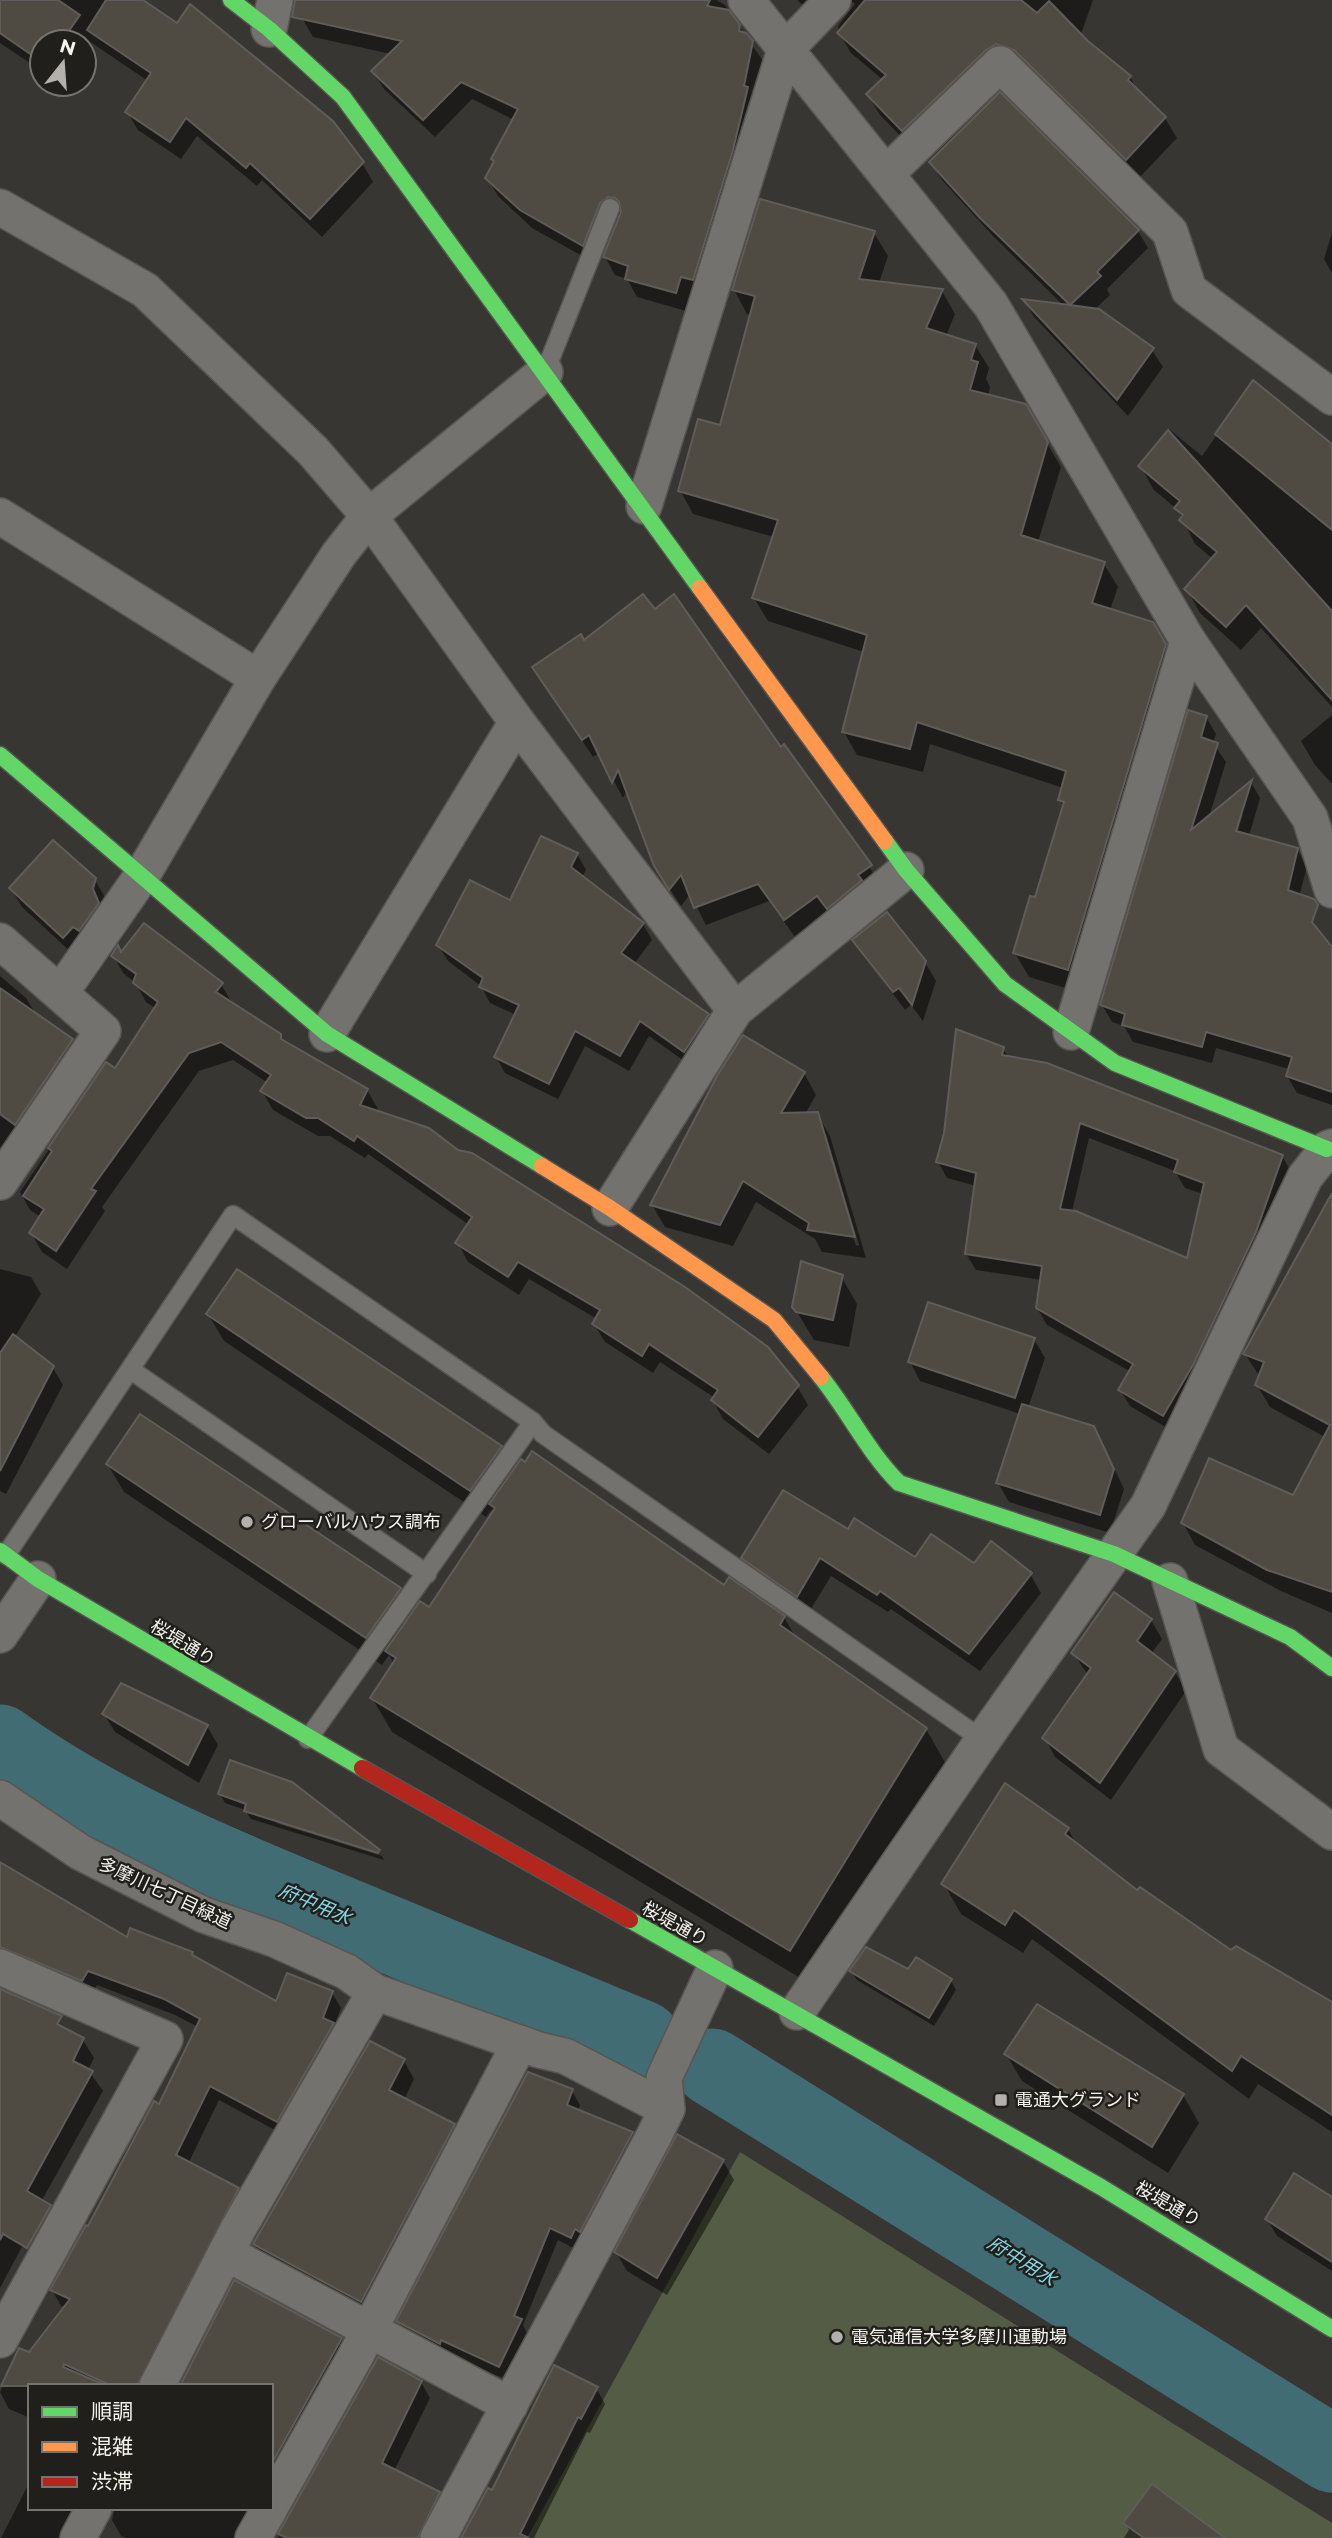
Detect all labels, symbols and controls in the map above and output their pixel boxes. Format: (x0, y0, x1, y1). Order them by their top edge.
north arrow (28, 28, 98, 98)
text: N (57, 34, 79, 60)
place label: グローバルハウス調布 (261, 1511, 441, 1533)
marker: グローバルハウス調布 (239, 1514, 255, 1530)
street label: 桜堤通り (146, 1615, 220, 1671)
street label: 多摩川七丁目緑道 (95, 1853, 235, 1933)
water label: 府中用水 (276, 1879, 356, 1930)
street label: 桜堤通り (638, 1897, 712, 1951)
place label: 電通大グランド (1015, 2089, 1141, 2111)
marker: 電通大グランド (993, 2092, 1009, 2108)
street label: 桜堤通り (1131, 2176, 1205, 2232)
water label: 府中用水 (984, 2231, 1062, 2292)
place label: 電気通信大学多摩川運動場 (851, 2326, 1067, 2348)
marker: 電気通信大学多摩川運動場 (829, 2329, 845, 2345)
legend (28, 2384, 273, 2510)
text: 順調 (91, 2399, 133, 2424)
text: 混雑 (91, 2434, 133, 2459)
text: 渋滞 (91, 2469, 133, 2494)

